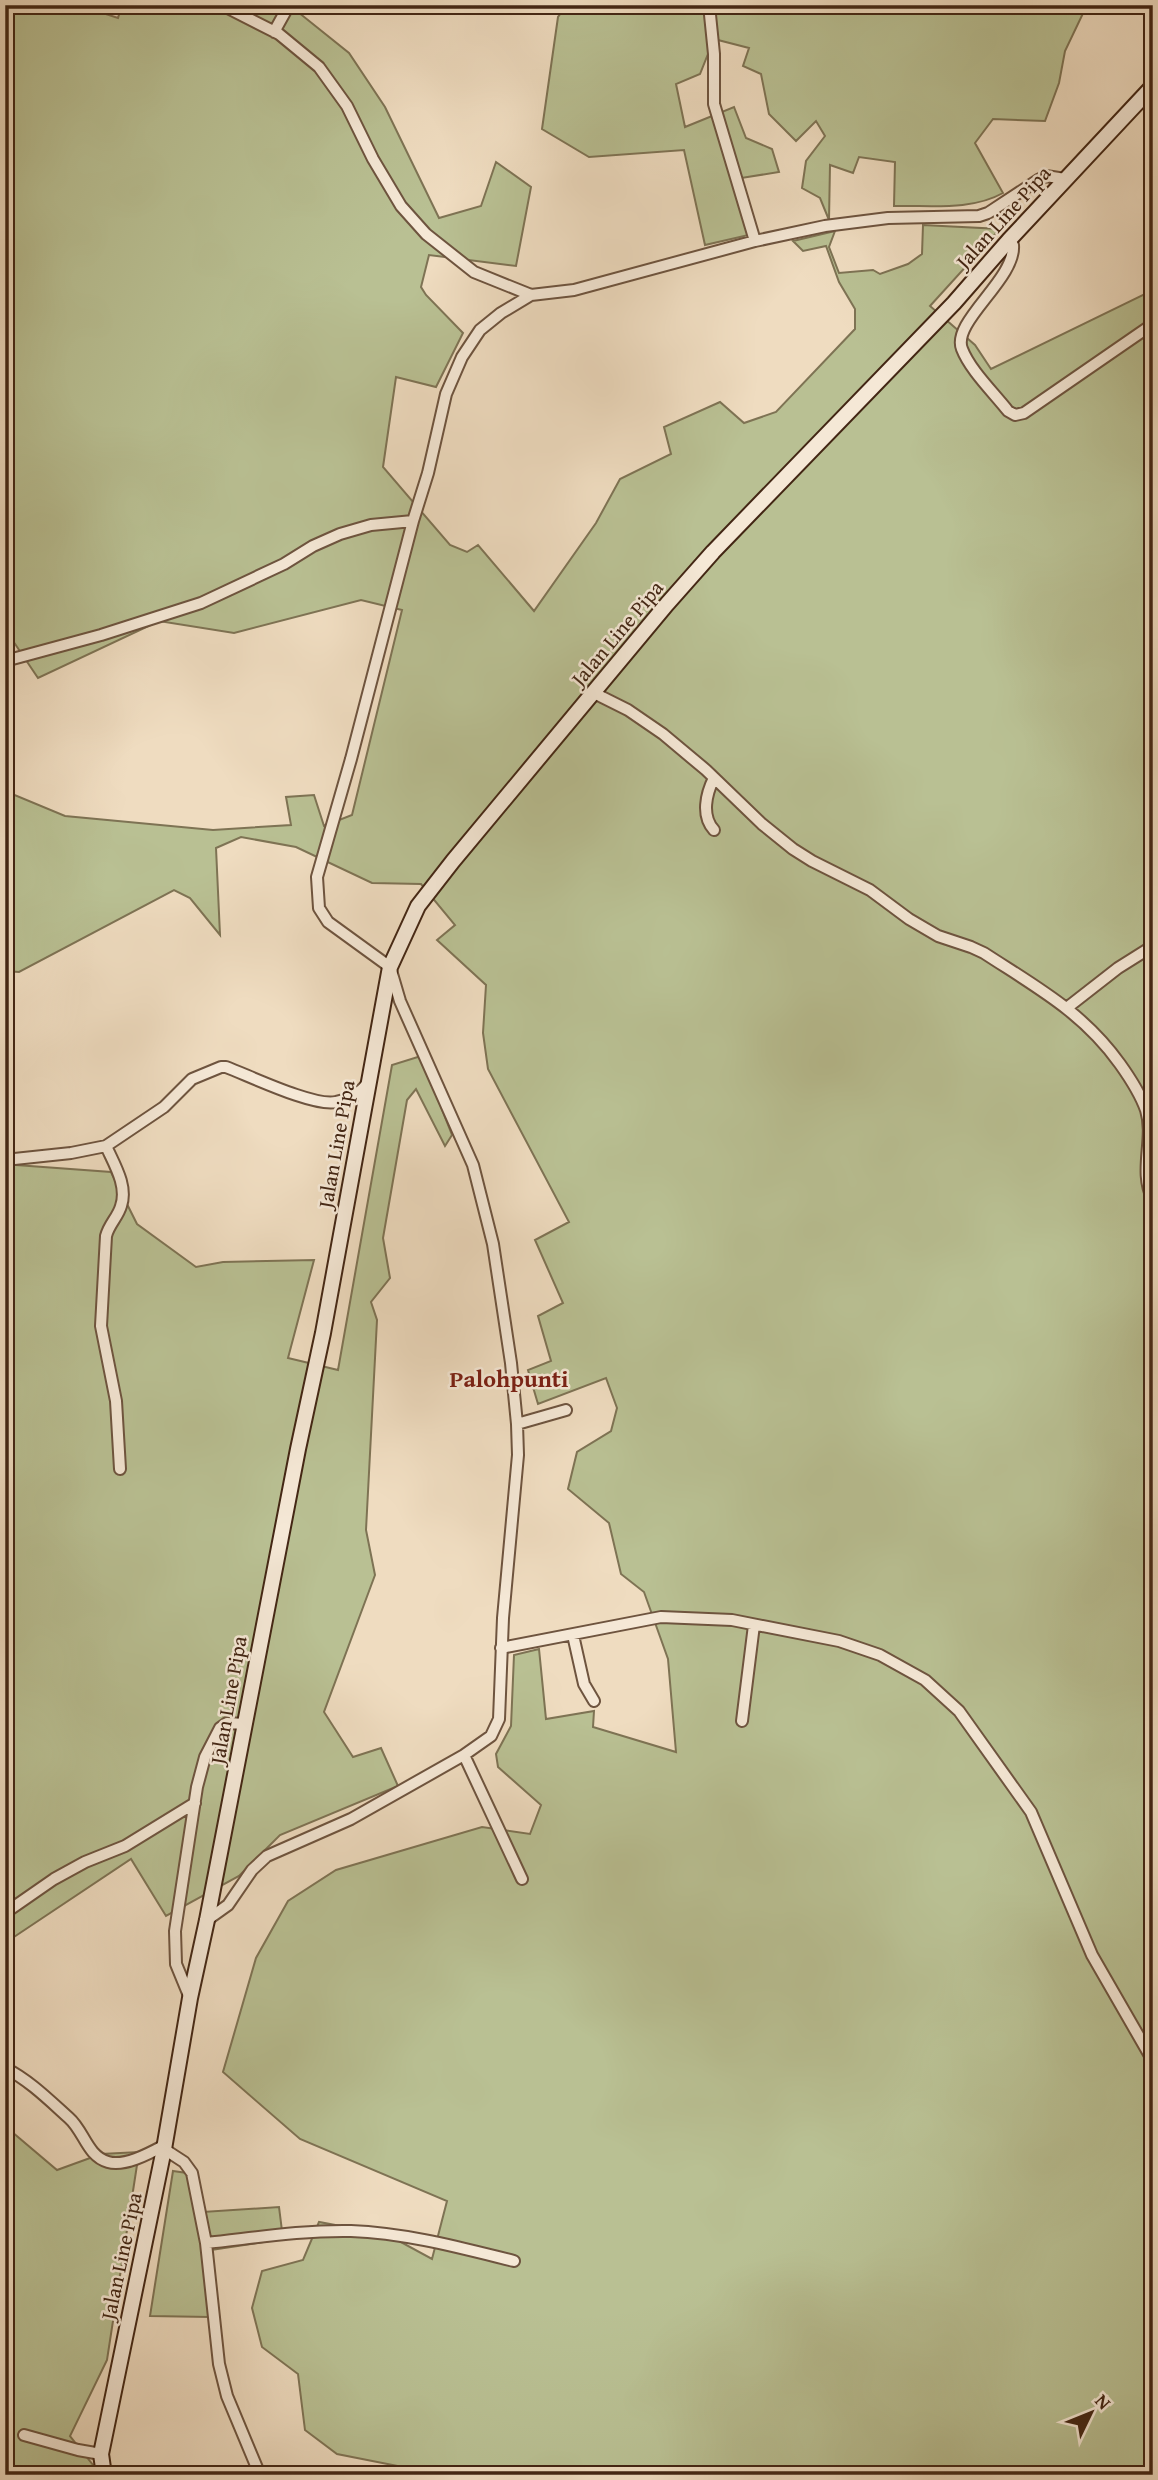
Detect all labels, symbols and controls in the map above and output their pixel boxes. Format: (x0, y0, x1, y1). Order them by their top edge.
street label: Jalan Line Pipa (946, 158, 1058, 278)
street label: Jalan Line Pipa (562, 573, 671, 695)
street label: Jalan Line Pipa (309, 1077, 363, 1213)
district label: Palohpunti (450, 1361, 568, 1396)
street label: Jalan Line Pipa (201, 1633, 255, 1769)
street label: Jalan Line Pipa (92, 2189, 150, 2326)
north arrow (1056, 2378, 1126, 2448)
text: N (1089, 2387, 1118, 2416)

